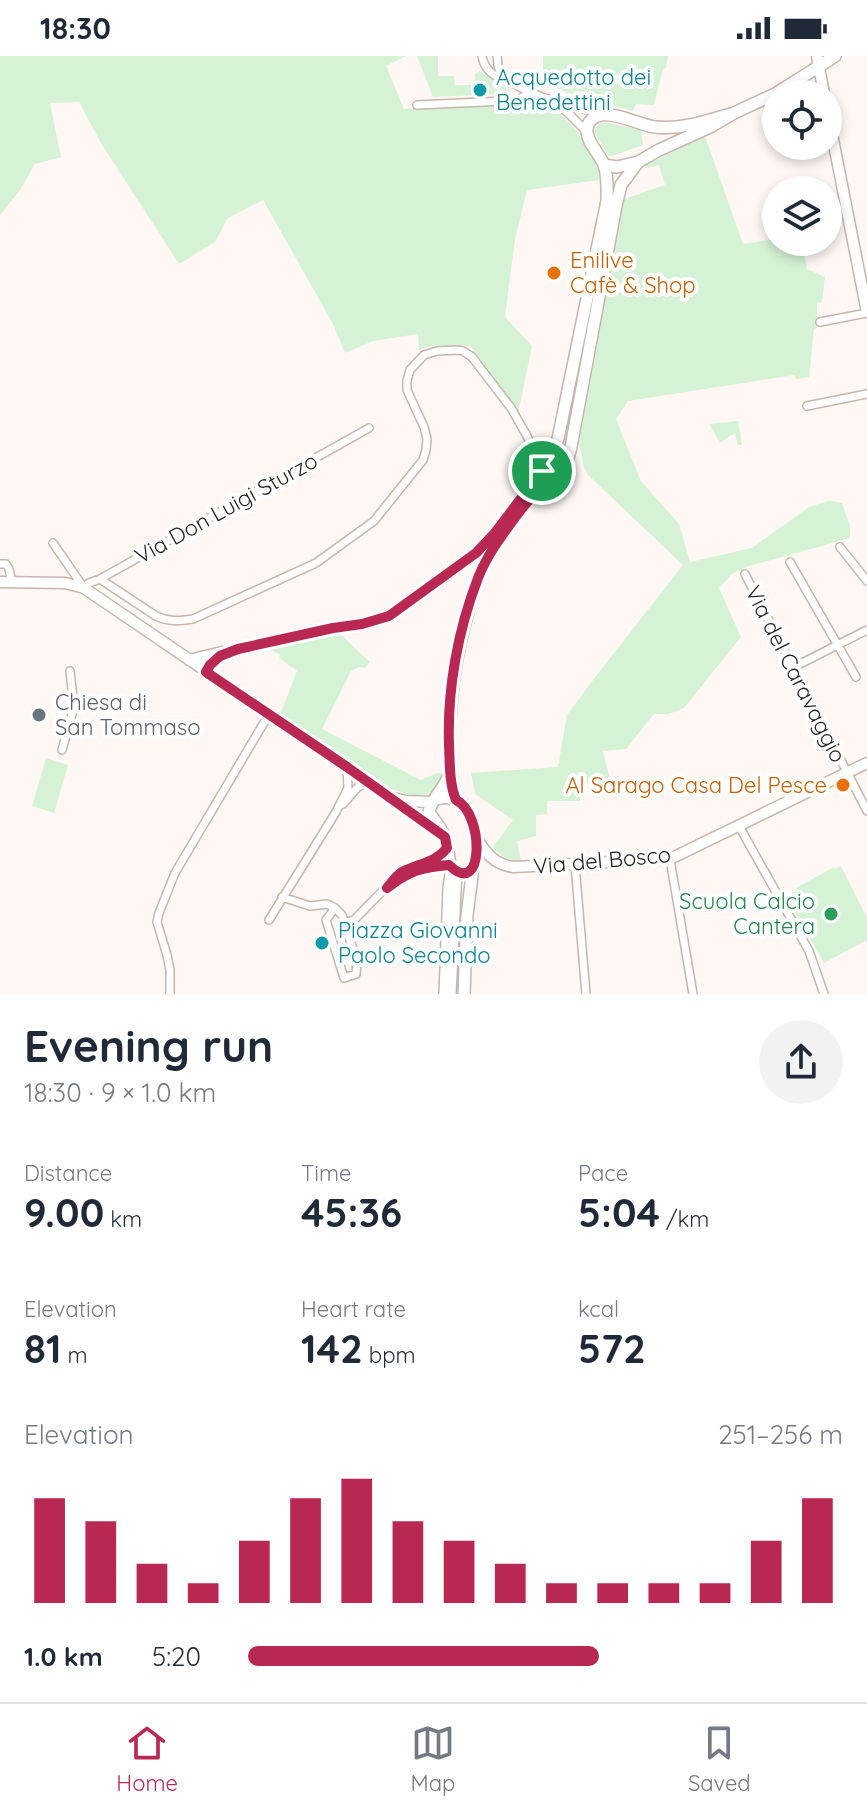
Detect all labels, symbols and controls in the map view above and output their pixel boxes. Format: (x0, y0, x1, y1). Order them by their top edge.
text: 18:30 (40, 9, 111, 47)
place label: Acquedotto dei Benedettini (496, 63, 651, 116)
map controls (762, 80, 842, 256)
button: locate (762, 80, 842, 160)
marker: Acquedotto dei Benedettini (471, 81, 489, 99)
button: layers (762, 176, 842, 256)
place label: Enilive Cafè & Shop (570, 246, 696, 299)
marker: Enilive Cafè & Shop (545, 264, 563, 282)
pin (508, 437, 576, 505)
street label: Via Don Luigi Sturzo (130, 446, 322, 570)
icon: arrive (520, 449, 564, 493)
street label: Via del Caravaggio (739, 581, 853, 767)
place label: Chiesa di San Tommaso (55, 688, 200, 741)
marker: Chiesa di San Tommaso (30, 706, 48, 724)
place label: Al Sarago Casa Del Pesce (565, 771, 827, 799)
marker: Al Sarago Casa Del Pesce (834, 776, 852, 794)
street label: Via del Bosco (532, 840, 672, 880)
place label: Scuola Calcio Cantera (679, 887, 815, 940)
marker: Scuola Calcio Cantera (822, 905, 840, 923)
place label: Piazza Giovanni Paolo Secondo (338, 916, 498, 969)
marker: Piazza Giovanni Paolo Secondo (313, 934, 331, 952)
text: Evening run (24, 1018, 273, 1073)
button: share (759, 1020, 843, 1104)
text: 18:30 · 9 × 1.0 km (24, 1076, 216, 1109)
text: Distance (24, 1159, 112, 1187)
text: Time (301, 1159, 352, 1187)
text: Pace (578, 1159, 628, 1187)
text: 9.00 (24, 1187, 104, 1237)
text: 45:36 (301, 1187, 402, 1237)
text: 5:04 (578, 1187, 660, 1237)
text: km (104, 1205, 142, 1233)
text: /km (660, 1205, 709, 1233)
text: Elevation (24, 1295, 117, 1323)
text: Heart rate (301, 1295, 406, 1323)
text: kcal (578, 1295, 619, 1323)
text: 81 (24, 1323, 61, 1373)
text: 142 (301, 1323, 363, 1373)
text: 572 (578, 1323, 646, 1373)
text: m (61, 1341, 88, 1369)
text: bpm (363, 1341, 416, 1369)
text: Elevation (24, 1418, 134, 1451)
text: 251–256 m (718, 1418, 843, 1451)
text: 1.0 km (24, 1640, 103, 1673)
text: 5:20 (152, 1640, 201, 1673)
tab: Home (116, 1721, 178, 1797)
tab: Map (411, 1721, 455, 1797)
tab: Saved (688, 1721, 751, 1797)

